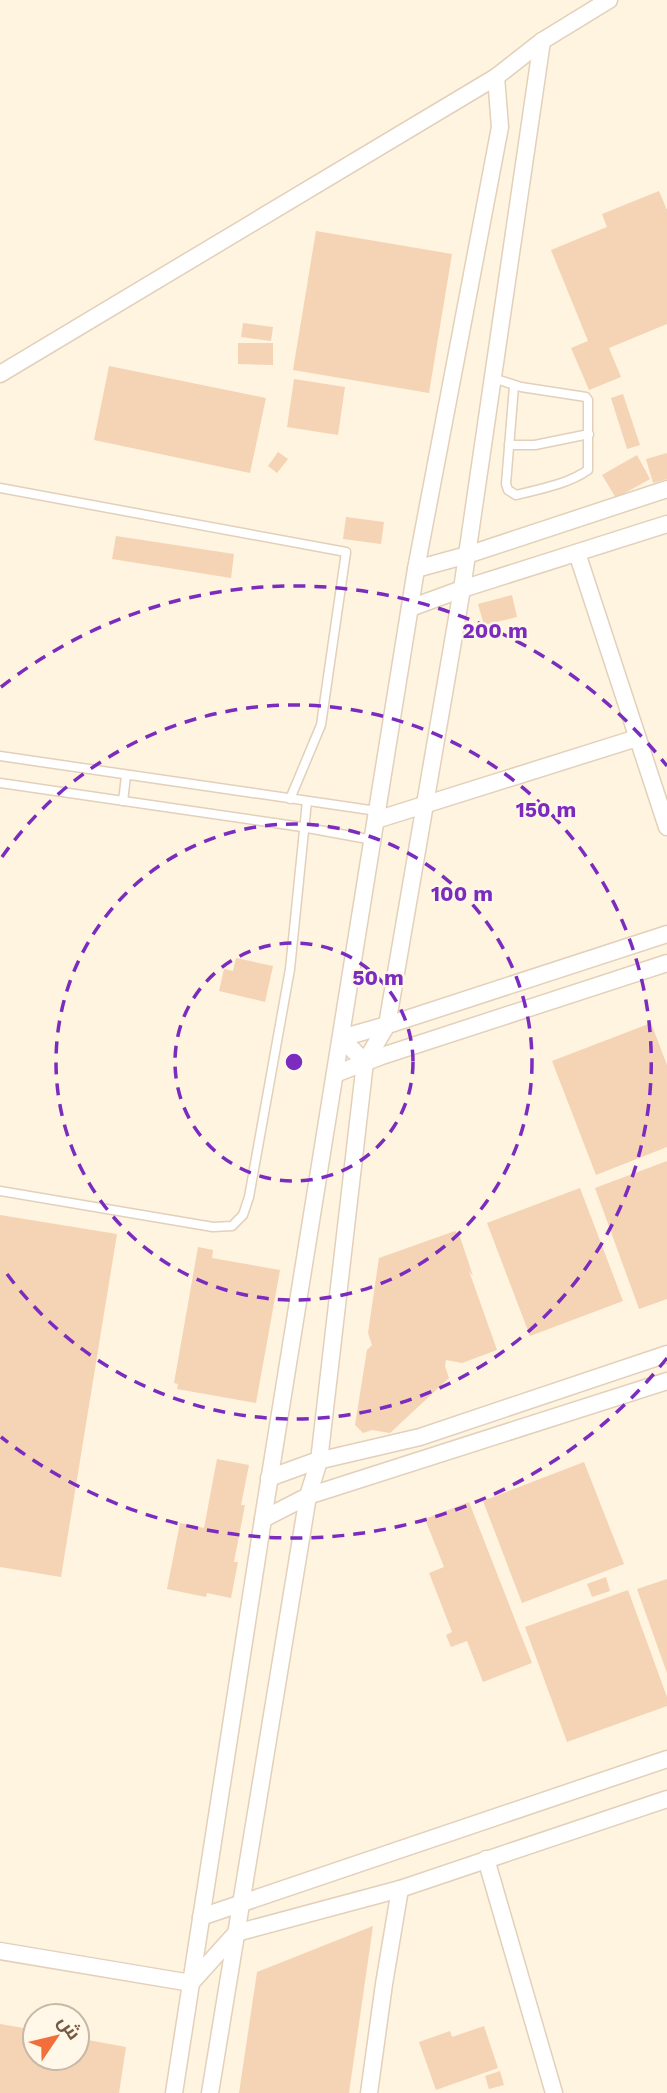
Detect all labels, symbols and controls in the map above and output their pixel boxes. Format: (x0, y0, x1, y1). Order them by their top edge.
text: 200 m (462, 618, 528, 643)
text: 150 m (516, 797, 576, 822)
text: 100 m (431, 881, 493, 906)
text: 50 m (352, 965, 404, 990)
centre of rings (282, 1050, 306, 1074)
north arrow (21, 2002, 91, 2072)
text: ش (53, 2011, 86, 2044)

